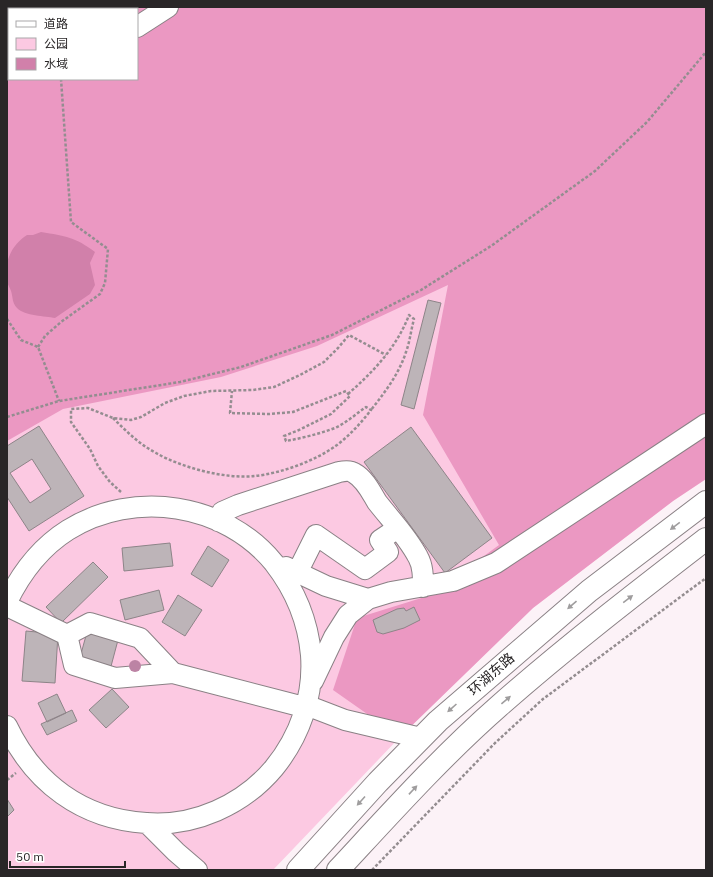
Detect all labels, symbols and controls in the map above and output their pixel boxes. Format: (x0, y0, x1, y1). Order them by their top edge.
legend (8, 8, 138, 80)
text: 道路 (44, 16, 68, 31)
text: 公园 (44, 36, 68, 51)
text: 水域 (44, 56, 68, 71)
one-way arrow (669, 521, 680, 530)
one-way arrow (622, 595, 633, 603)
one-way arrow (567, 601, 577, 610)
street label: 环湖东路 (464, 649, 518, 699)
one-way arrow (501, 695, 511, 704)
one-way arrow (447, 704, 458, 713)
one-way arrow (408, 785, 418, 795)
one-way arrow (356, 796, 366, 806)
scale bar (10, 843, 125, 869)
text: 50 m (16, 849, 44, 864)

